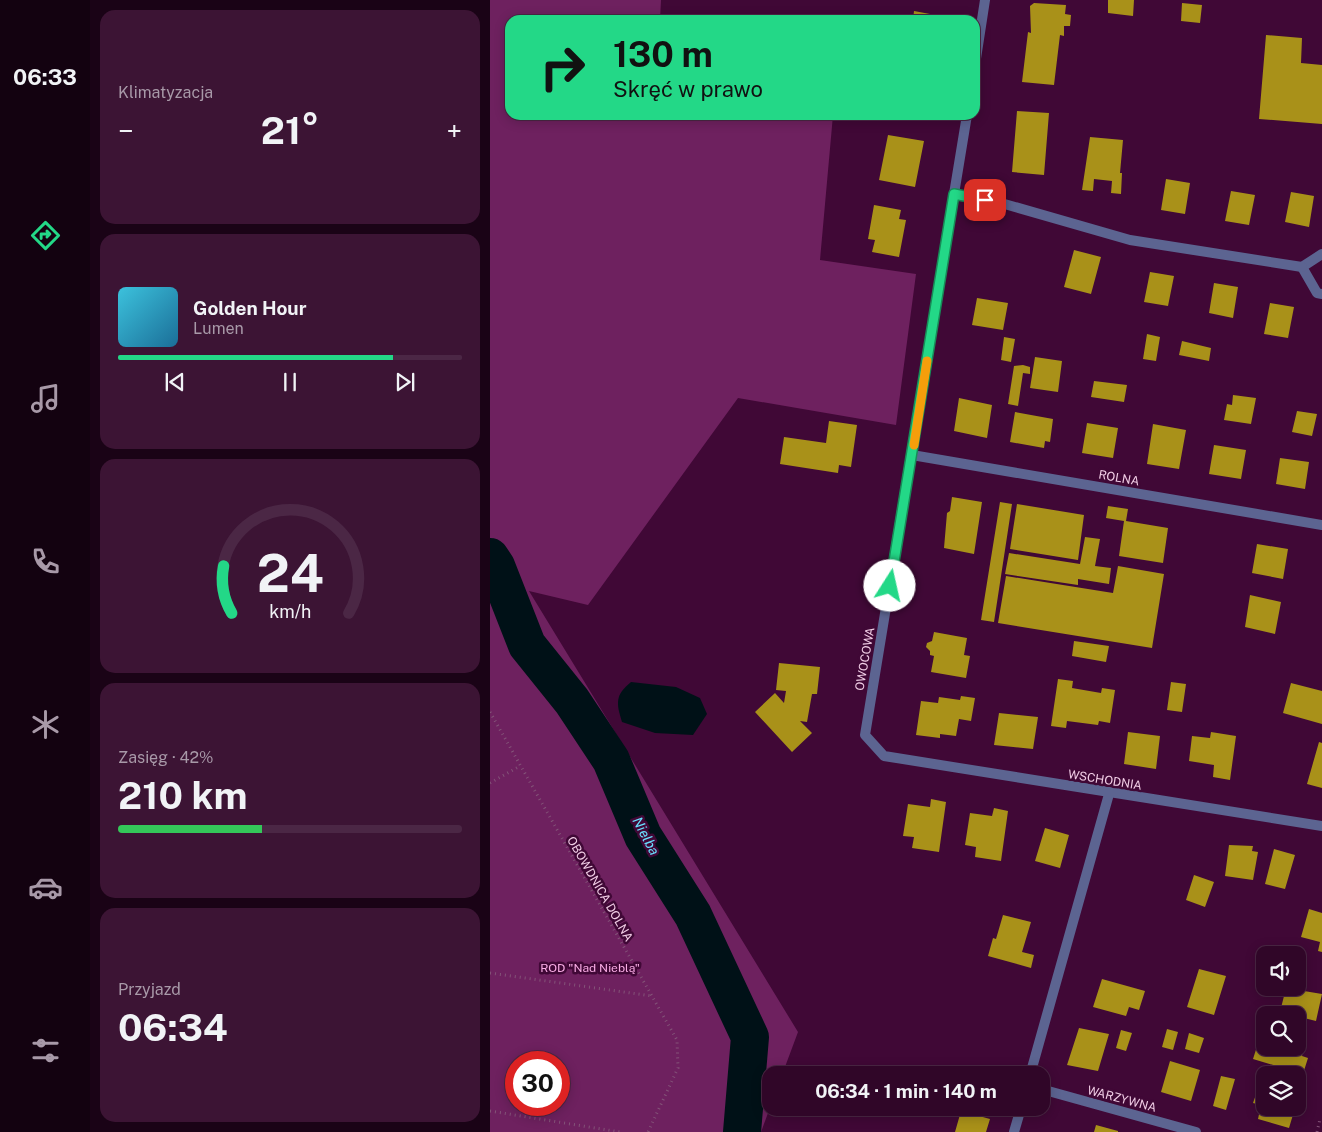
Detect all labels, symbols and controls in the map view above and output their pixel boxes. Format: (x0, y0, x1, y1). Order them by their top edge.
text: 130 m (613, 34, 713, 75)
icon: right (530, 35, 595, 100)
text: 06:33 (13, 64, 77, 90)
text: Skręć w prawo (613, 76, 763, 102)
text: Klimatyzacja (118, 83, 213, 102)
text: 21° (261, 108, 319, 153)
text: − (118, 114, 134, 147)
text: + (446, 114, 462, 147)
pin (964, 179, 1006, 221)
icon: arrive (971, 186, 999, 214)
icon: directions (28, 218, 63, 253)
text: Golden Hour (193, 297, 307, 319)
text: Lumen (193, 319, 244, 338)
icon: previous (161, 368, 189, 396)
icon: pause (276, 368, 304, 396)
icon: next (391, 368, 419, 396)
icon: music (28, 381, 63, 416)
street label: ROLNA (1097, 468, 1141, 489)
text: 24 (256, 543, 324, 604)
icon: phone (28, 544, 63, 579)
position arrow (863, 559, 915, 611)
text: km/h (269, 601, 311, 622)
street label: OWOCOWA (853, 626, 878, 692)
icon: climate (28, 707, 63, 742)
text: Zasięg · 42% (118, 748, 213, 767)
street label: WSCHODNIA (1067, 767, 1143, 793)
text: 210 km (118, 773, 248, 818)
water label: Nielba (629, 814, 663, 858)
street label: OBOWDNICA DOLNA (564, 834, 636, 944)
icon: car (28, 870, 63, 905)
map controls (1256, 946, 1306, 1116)
button: sound (1256, 946, 1306, 996)
park label: ROD "Nad Nieblą" (540, 961, 640, 975)
text: Przyjazd (118, 980, 181, 999)
text: 06:34 (118, 1005, 228, 1050)
button: search (1256, 1006, 1306, 1056)
icon: filters (28, 1033, 63, 1068)
speed limit sign: 30 (505, 1051, 570, 1116)
button: layers (1256, 1066, 1306, 1116)
text: 06:34 · 1 min · 140 m (815, 1080, 997, 1102)
street label: WARZYWNA (1086, 1083, 1159, 1115)

